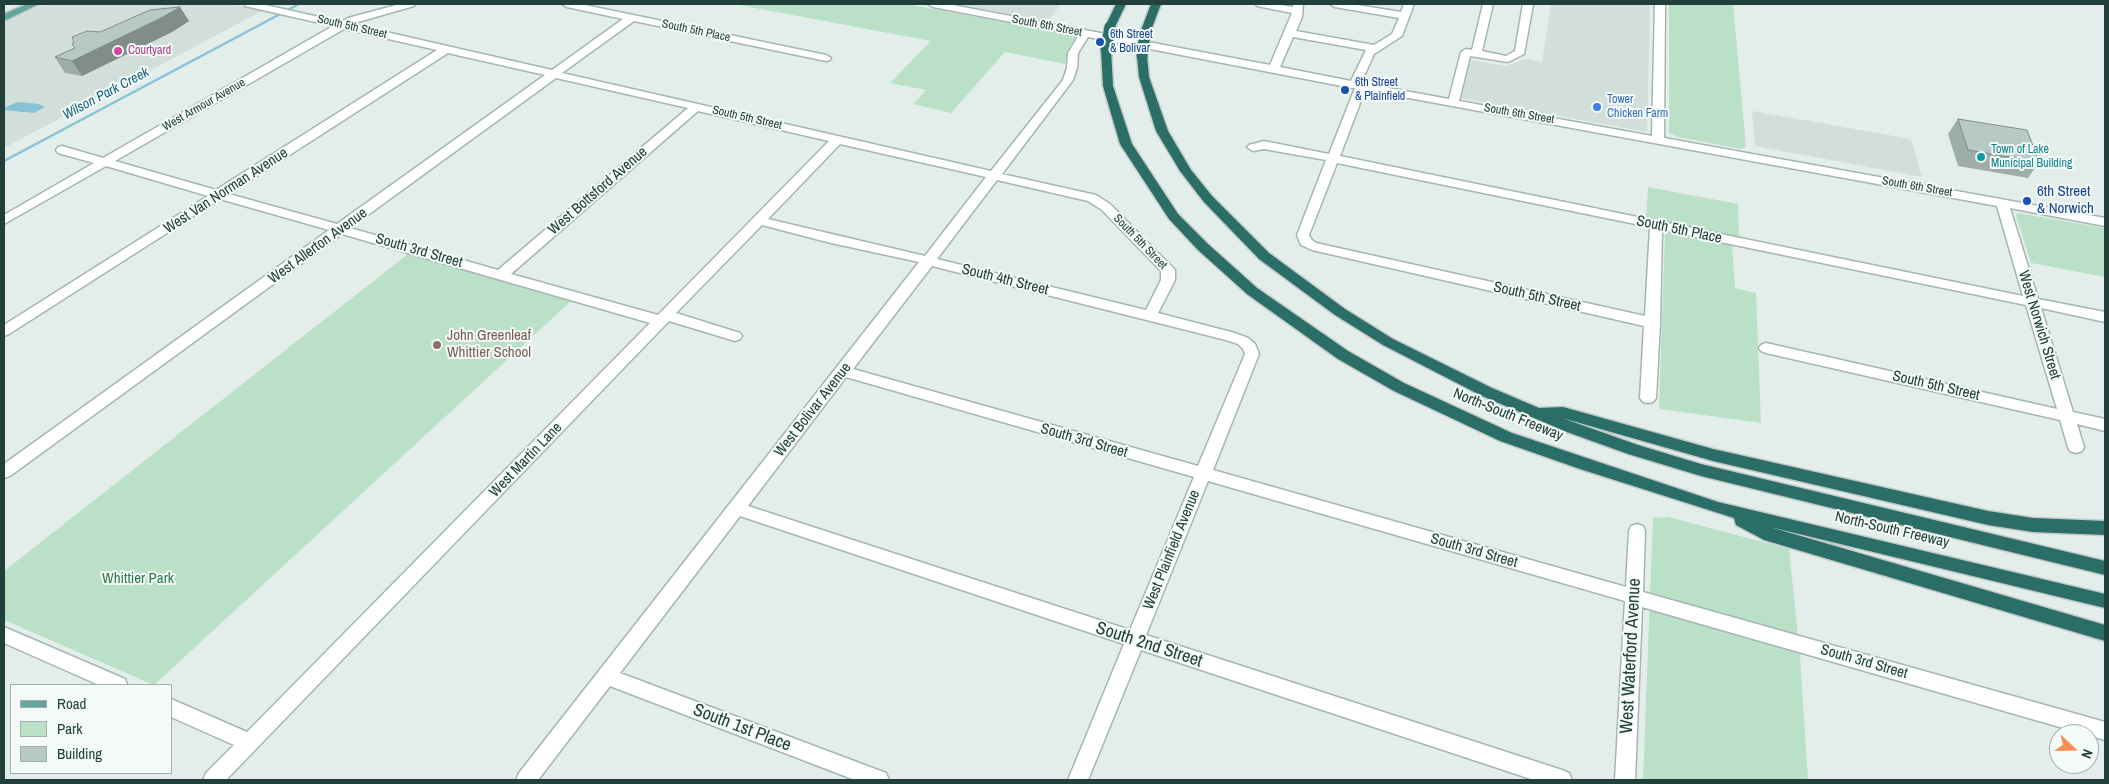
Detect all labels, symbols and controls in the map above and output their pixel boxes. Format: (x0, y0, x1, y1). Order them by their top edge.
street label: South 5th Street (316, 12, 388, 42)
street label: South 6th Street (1011, 12, 1083, 40)
street label: South 5th Place (661, 17, 731, 45)
place label: 6th Street & Bolivar (1110, 28, 1153, 56)
marker: 6th Street & Bolivar (1094, 36, 1106, 48)
place label: Courtyard (128, 44, 171, 58)
marker: Courtyard (112, 45, 124, 57)
water label: Wilson Park Creek (60, 64, 152, 124)
street label: West Armour Avenue (160, 75, 248, 135)
place label: 6th Street & Plainfield (1355, 76, 1405, 104)
marker: 6th Street & Plainfield (1339, 84, 1351, 96)
place label: Tower Chicken Farm (1607, 93, 1668, 121)
street label: South 6th Street (1483, 101, 1555, 127)
marker: Tower Chicken Farm (1591, 101, 1603, 113)
street label: South 5th Street (711, 103, 783, 133)
street label: West Bottsford Avenue (545, 143, 651, 239)
place label: Town of Lake Municipal Building (1991, 143, 2073, 171)
street label: West Van Norman Avenue (161, 144, 291, 238)
marker: Town of Lake Municipal Building (1975, 151, 1987, 163)
street label: South 6th Street (1881, 174, 1953, 200)
place label: 6th Street & Norwich (2037, 183, 2094, 218)
marker: 6th Street & Norwich (2021, 195, 2033, 207)
street label: West Allerton Avenue (265, 204, 371, 288)
street label: South 5th Street (1110, 211, 1170, 273)
street label: South 5th Place (1635, 212, 1723, 248)
street label: South 3rd Street (373, 230, 465, 272)
street label: South 4th Street (960, 261, 1050, 299)
street label: West Norwich Street (2014, 269, 2064, 381)
street label: South 5th Street (1492, 278, 1582, 316)
place label: John Greenleaf Whittier School (447, 327, 531, 362)
marker: John Greenleaf Whittier School (431, 339, 443, 351)
street label: West Bolivar Avenue (771, 359, 855, 461)
street label: South 5th Street (1891, 367, 1981, 405)
street label: North-South Freeway (1450, 385, 1566, 445)
street label: West Martin Lane (486, 419, 566, 501)
street label: South 3rd Street (1038, 420, 1130, 462)
street label: West Plainfield Avenue (1140, 488, 1204, 612)
street label: North-South Freeway (1833, 508, 1951, 552)
street label: South 3rd Street (1428, 530, 1520, 572)
park label: Whittier Park (102, 570, 174, 588)
street label: West Waterford Avenue (1616, 578, 1646, 734)
street label: South 2nd Street (1093, 618, 1205, 672)
street label: South 3rd Street (1818, 641, 1910, 683)
legend (10, 684, 172, 774)
text: Road (57, 693, 86, 714)
street label: South 1st Place (690, 699, 794, 757)
text: Park (57, 718, 82, 739)
north arrow (2049, 724, 2099, 774)
text: Building (57, 743, 102, 764)
text: N (2077, 747, 2097, 761)

